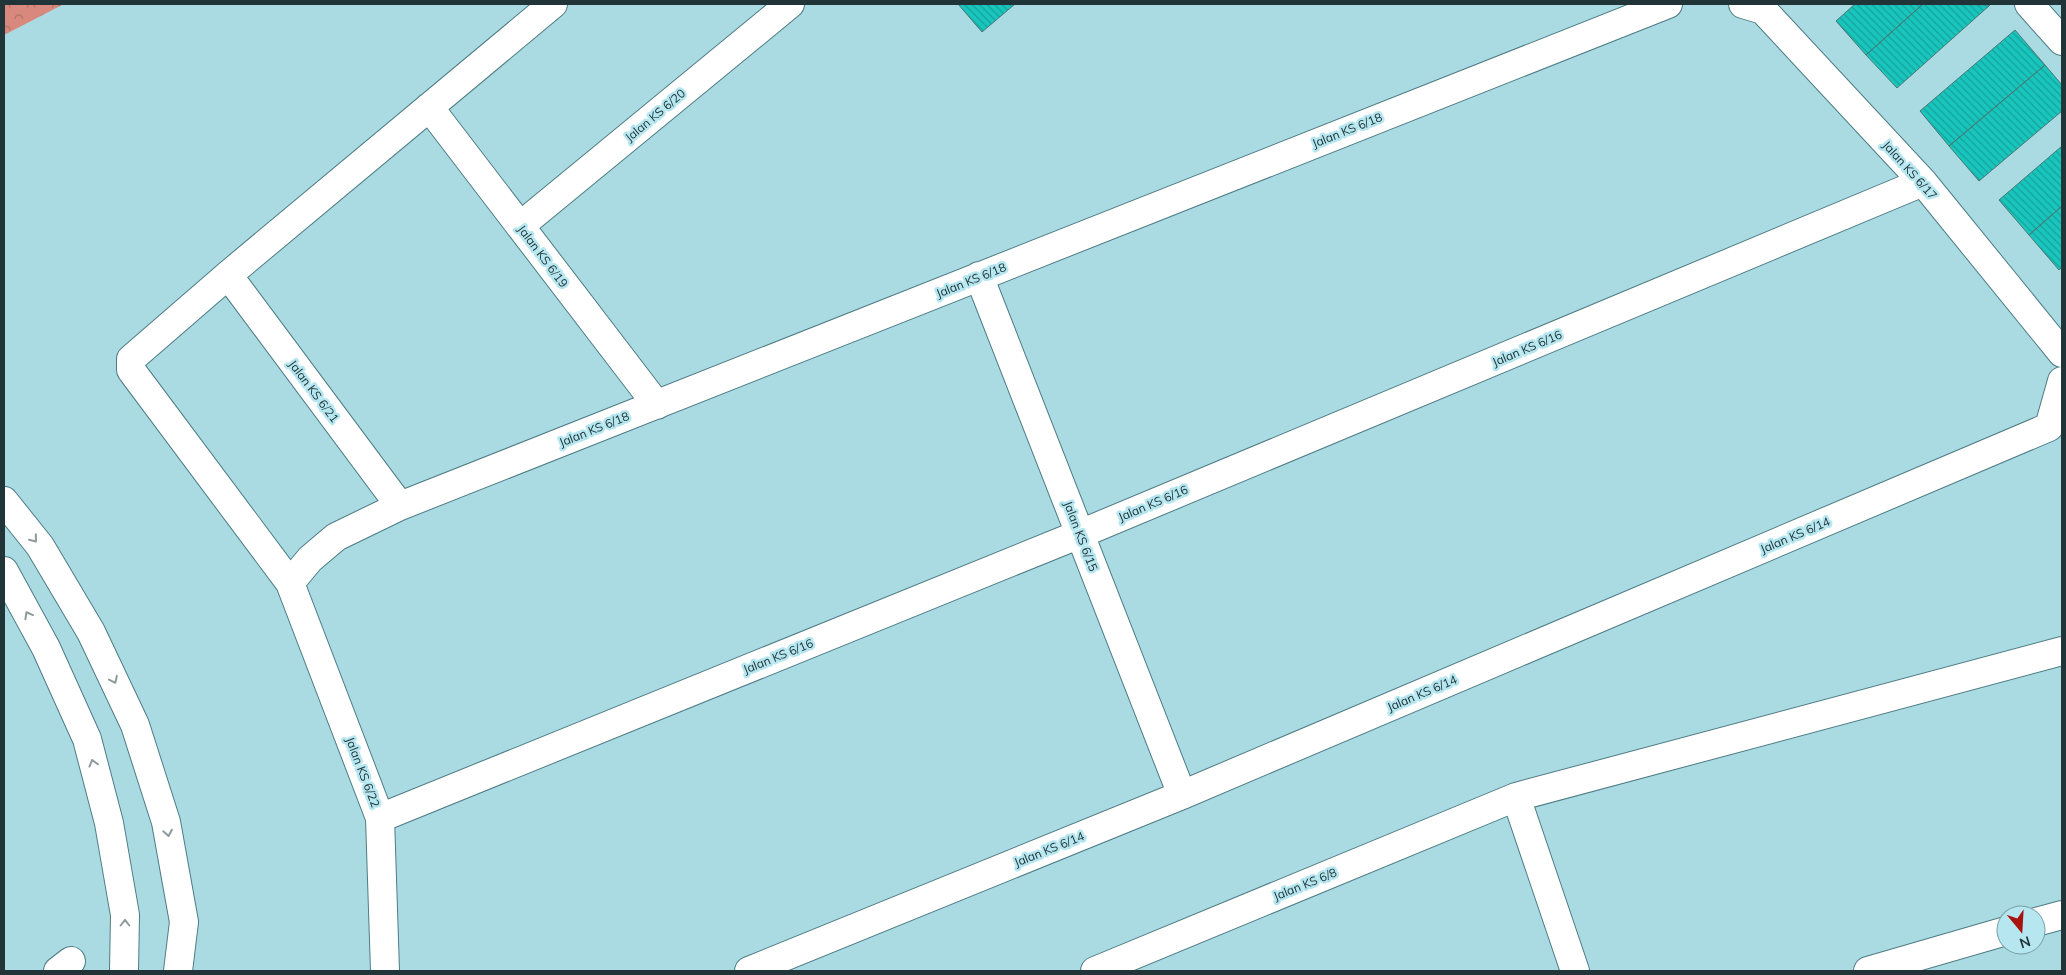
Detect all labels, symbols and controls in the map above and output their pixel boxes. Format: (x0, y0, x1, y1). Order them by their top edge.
street label: Jalan KS 6/20 (622, 85, 688, 145)
street label: Jalan KS 6/18 (1310, 109, 1384, 151)
street label: Jalan KS 6/17 (1880, 137, 1940, 203)
street label: Jalan KS 6/19 (515, 222, 571, 290)
street label: Jalan KS 6/18 (934, 259, 1008, 301)
street label: Jalan KS 6/16 (1490, 327, 1564, 369)
street label: Jalan KS 6/21 (286, 357, 342, 425)
street label: Jalan KS 6/18 (557, 408, 631, 450)
street label: Jalan KS 6/16 (1116, 482, 1190, 524)
street label: Jalan KS 6/15 (1061, 499, 1101, 573)
street label: Jalan KS 6/14 (1758, 514, 1832, 556)
one-way arrow (29, 533, 38, 542)
one-way arrow (24, 611, 34, 620)
street label: Jalan KS 6/16 (741, 635, 815, 677)
street label: Jalan KS 6/14 (1385, 672, 1459, 714)
one-way arrow (108, 675, 118, 684)
street label: Jalan KS 6/22 (343, 735, 383, 809)
one-way arrow (89, 760, 99, 768)
one-way arrow (162, 828, 172, 837)
street label: Jalan KS 6/14 (1012, 828, 1086, 870)
street label: Jalan KS 6/8 (1271, 864, 1339, 904)
north arrow (1996, 905, 2046, 955)
one-way arrow (120, 918, 130, 926)
text: N (2017, 932, 2033, 953)

